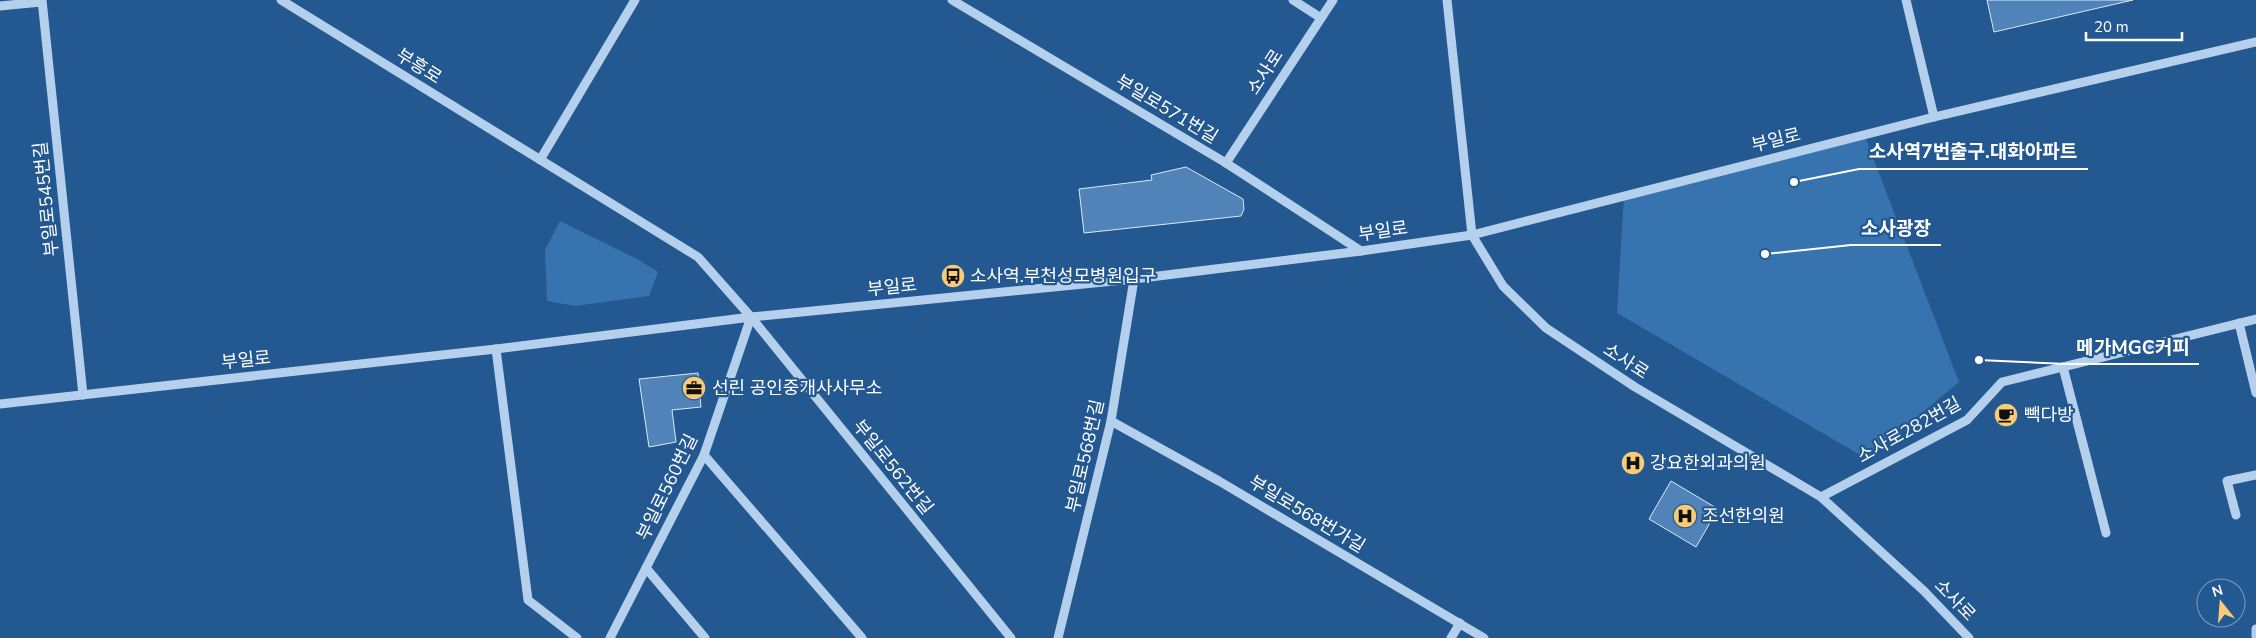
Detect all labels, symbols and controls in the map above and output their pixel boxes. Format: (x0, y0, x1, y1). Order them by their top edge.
scale bar (2086, 10, 2182, 42)
text: 20 m (2094, 17, 2129, 37)
street label: 부흥로 (392, 43, 446, 89)
street label: 소사로 (1241, 45, 1289, 99)
street label: 부일로571번길 (1111, 69, 1223, 149)
street label: 부일로 (1749, 122, 1803, 158)
callout: 소사역7번출구.대화아파트 (1859, 135, 2088, 169)
text: 소사역7번출구.대화아파트 (1869, 139, 2077, 165)
street label: 부일로545번길 (28, 140, 64, 258)
callout: 소사광장 (1851, 211, 1941, 245)
street label: 부일로 (1357, 216, 1409, 246)
text: 소사광장 (1861, 216, 1931, 242)
bus stop icon: 소사역.부천성모병원입구 (940, 263, 966, 289)
place label: 소사역.부천성모병원입구 (970, 264, 1156, 288)
street label: 부일로 (866, 272, 918, 302)
callout: 메가MGC커피 (2066, 330, 2199, 364)
text: 메가MGC커피 (2076, 335, 2190, 361)
street label: 소사로 (1599, 337, 1653, 385)
street label: 부일로 (220, 345, 272, 375)
office icon: 선린 공인중개사사무소 (681, 375, 707, 401)
place label: 선린 공인중개사사무소 (712, 376, 882, 400)
street label: 소사로282번길 (1853, 392, 1965, 468)
street label: 부일로568번길 (1060, 397, 1110, 515)
cafe icon: 빽다방 (1993, 402, 2019, 428)
place label: 빽다방 (2024, 403, 2074, 427)
street label: 부일로562번길 (847, 415, 939, 519)
street label: 부일로560번길 (631, 430, 703, 544)
hospital icon: 강요한외과의원 (1620, 450, 1646, 476)
place label: 강요한외과의원 (1650, 451, 1766, 475)
street label: 부일로568번가길 (1244, 470, 1370, 558)
hospital icon: 조선한의원 (1672, 503, 1698, 529)
place label: 조선한의원 (1702, 504, 1785, 528)
street label: 소사로 (1929, 574, 1981, 626)
north arrow (2196, 578, 2246, 628)
text: N (2210, 580, 2225, 602)

